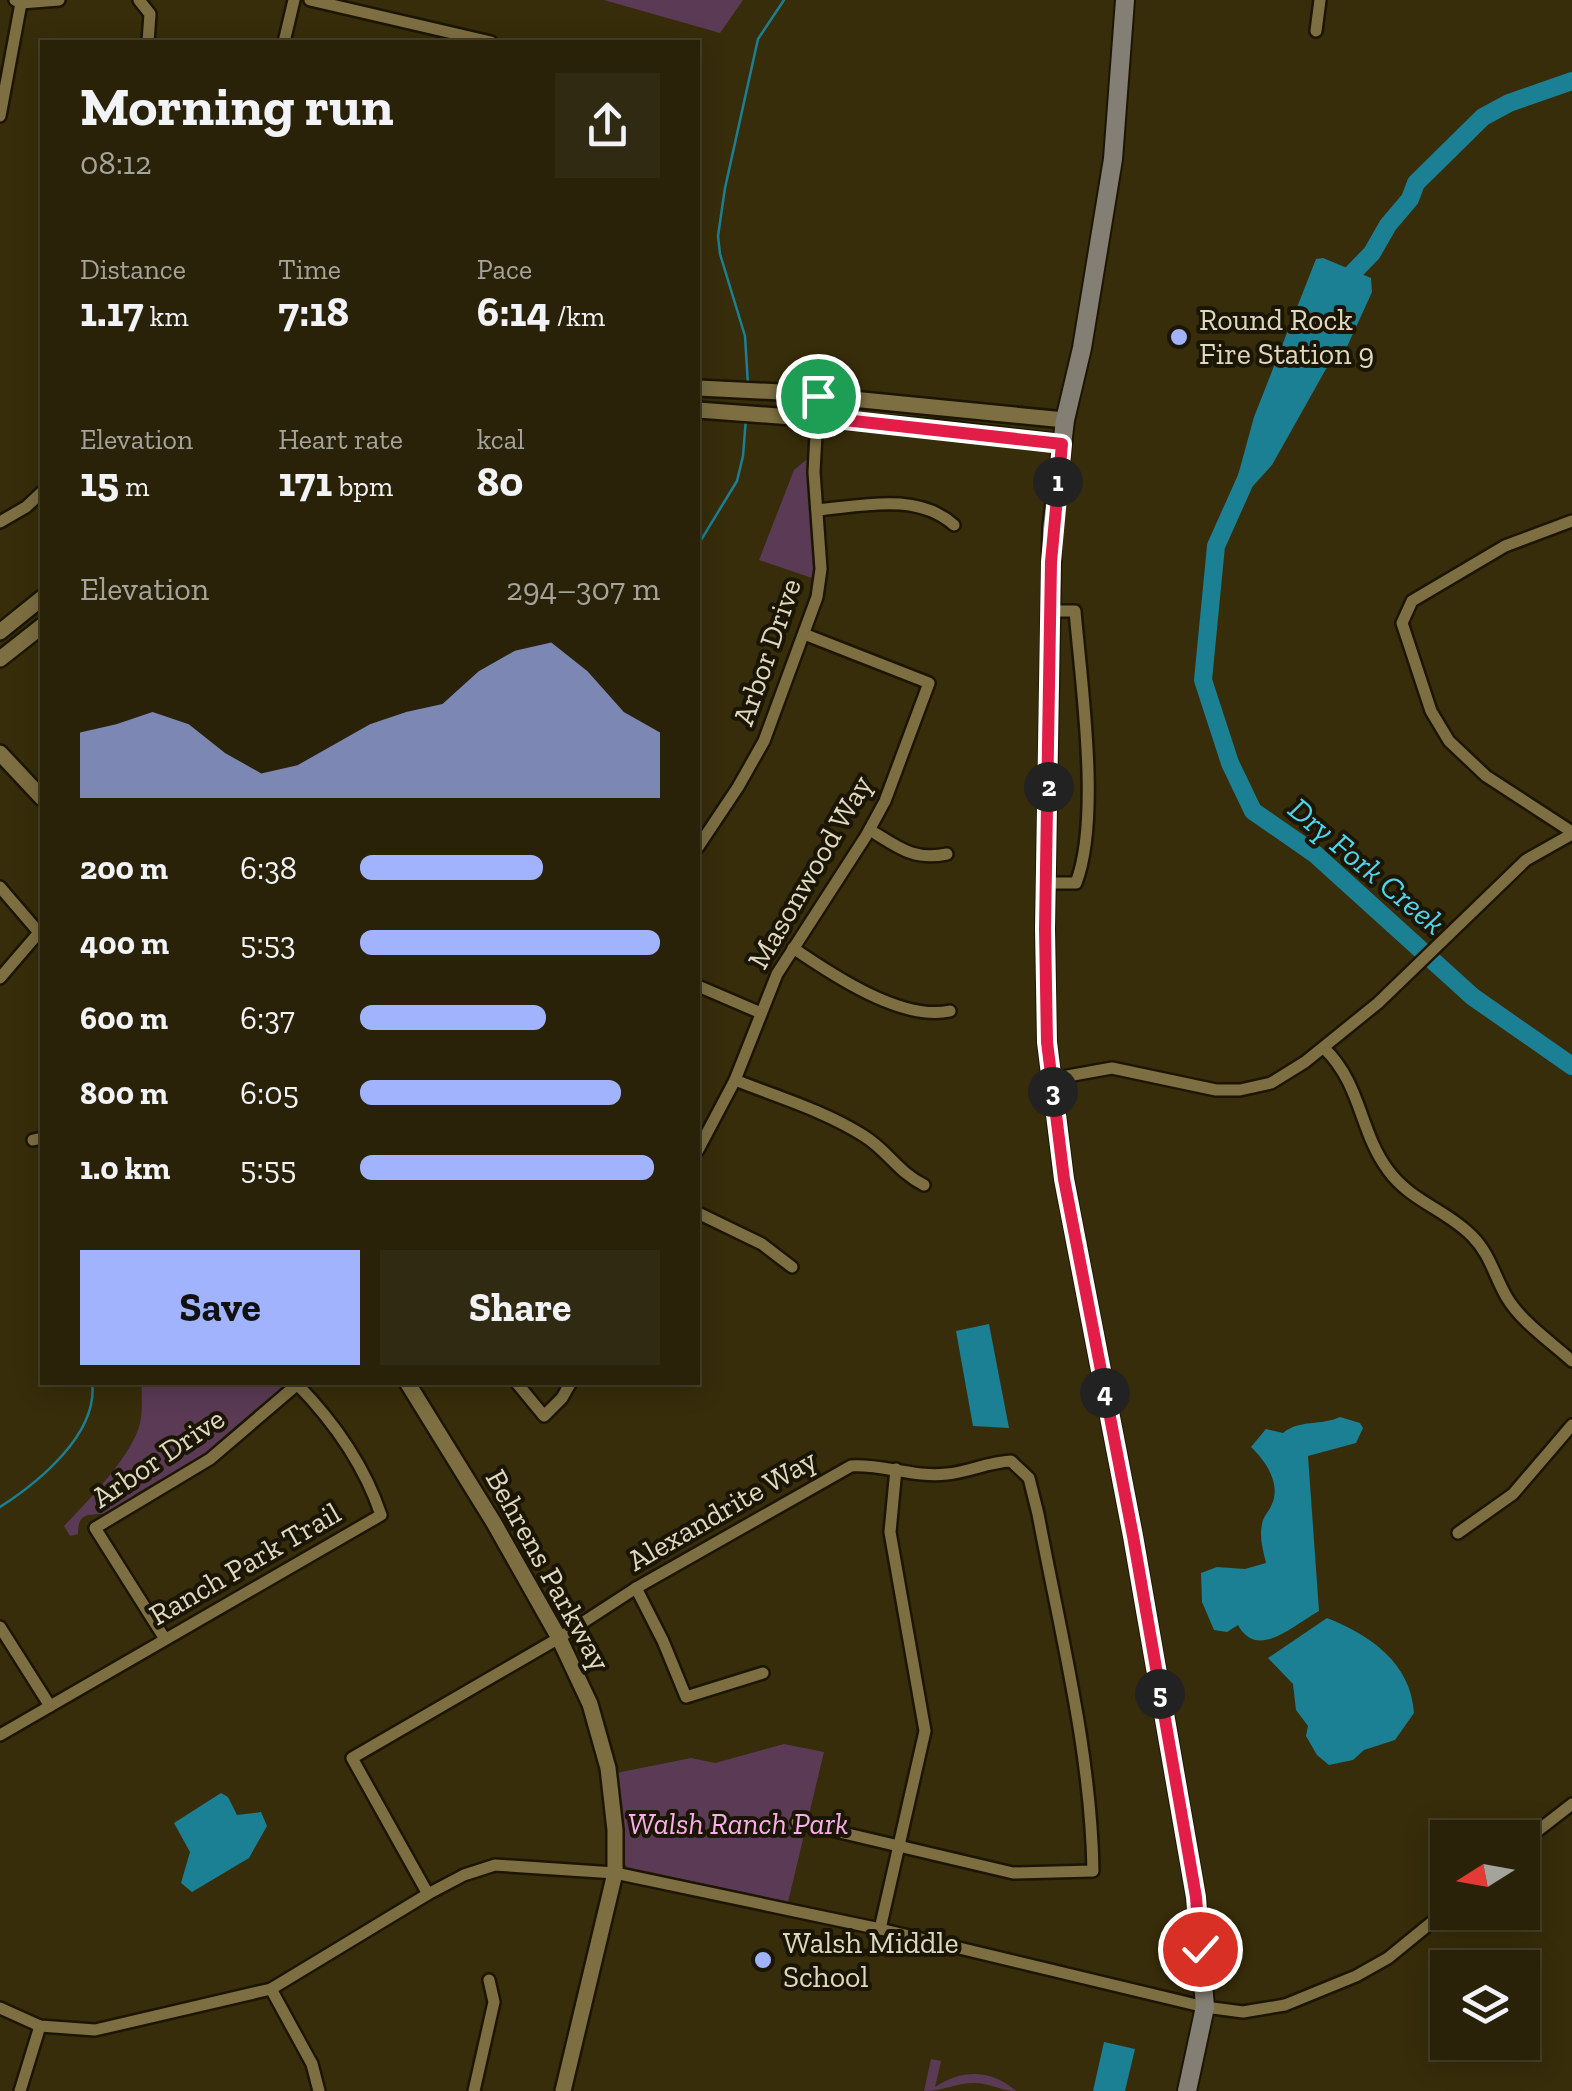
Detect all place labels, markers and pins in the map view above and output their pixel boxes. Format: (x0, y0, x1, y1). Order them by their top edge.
place label: Round Rock Fire Station 9 (1199, 302, 1374, 372)
marker: Round Rock Fire Station 9 (1168, 326, 1190, 348)
pin (776, 354, 861, 439)
pin: 1 (1033, 457, 1083, 507)
pin: 2 (1024, 762, 1074, 812)
pin: 3 (1028, 1067, 1078, 1117)
pin: 4 (1080, 1368, 1130, 1418)
pin: 5 (1135, 1669, 1185, 1719)
pin (1158, 1907, 1243, 1992)
place label: Walsh Middle School (783, 1925, 959, 1995)
marker: Walsh Middle School (752, 1949, 774, 1971)

